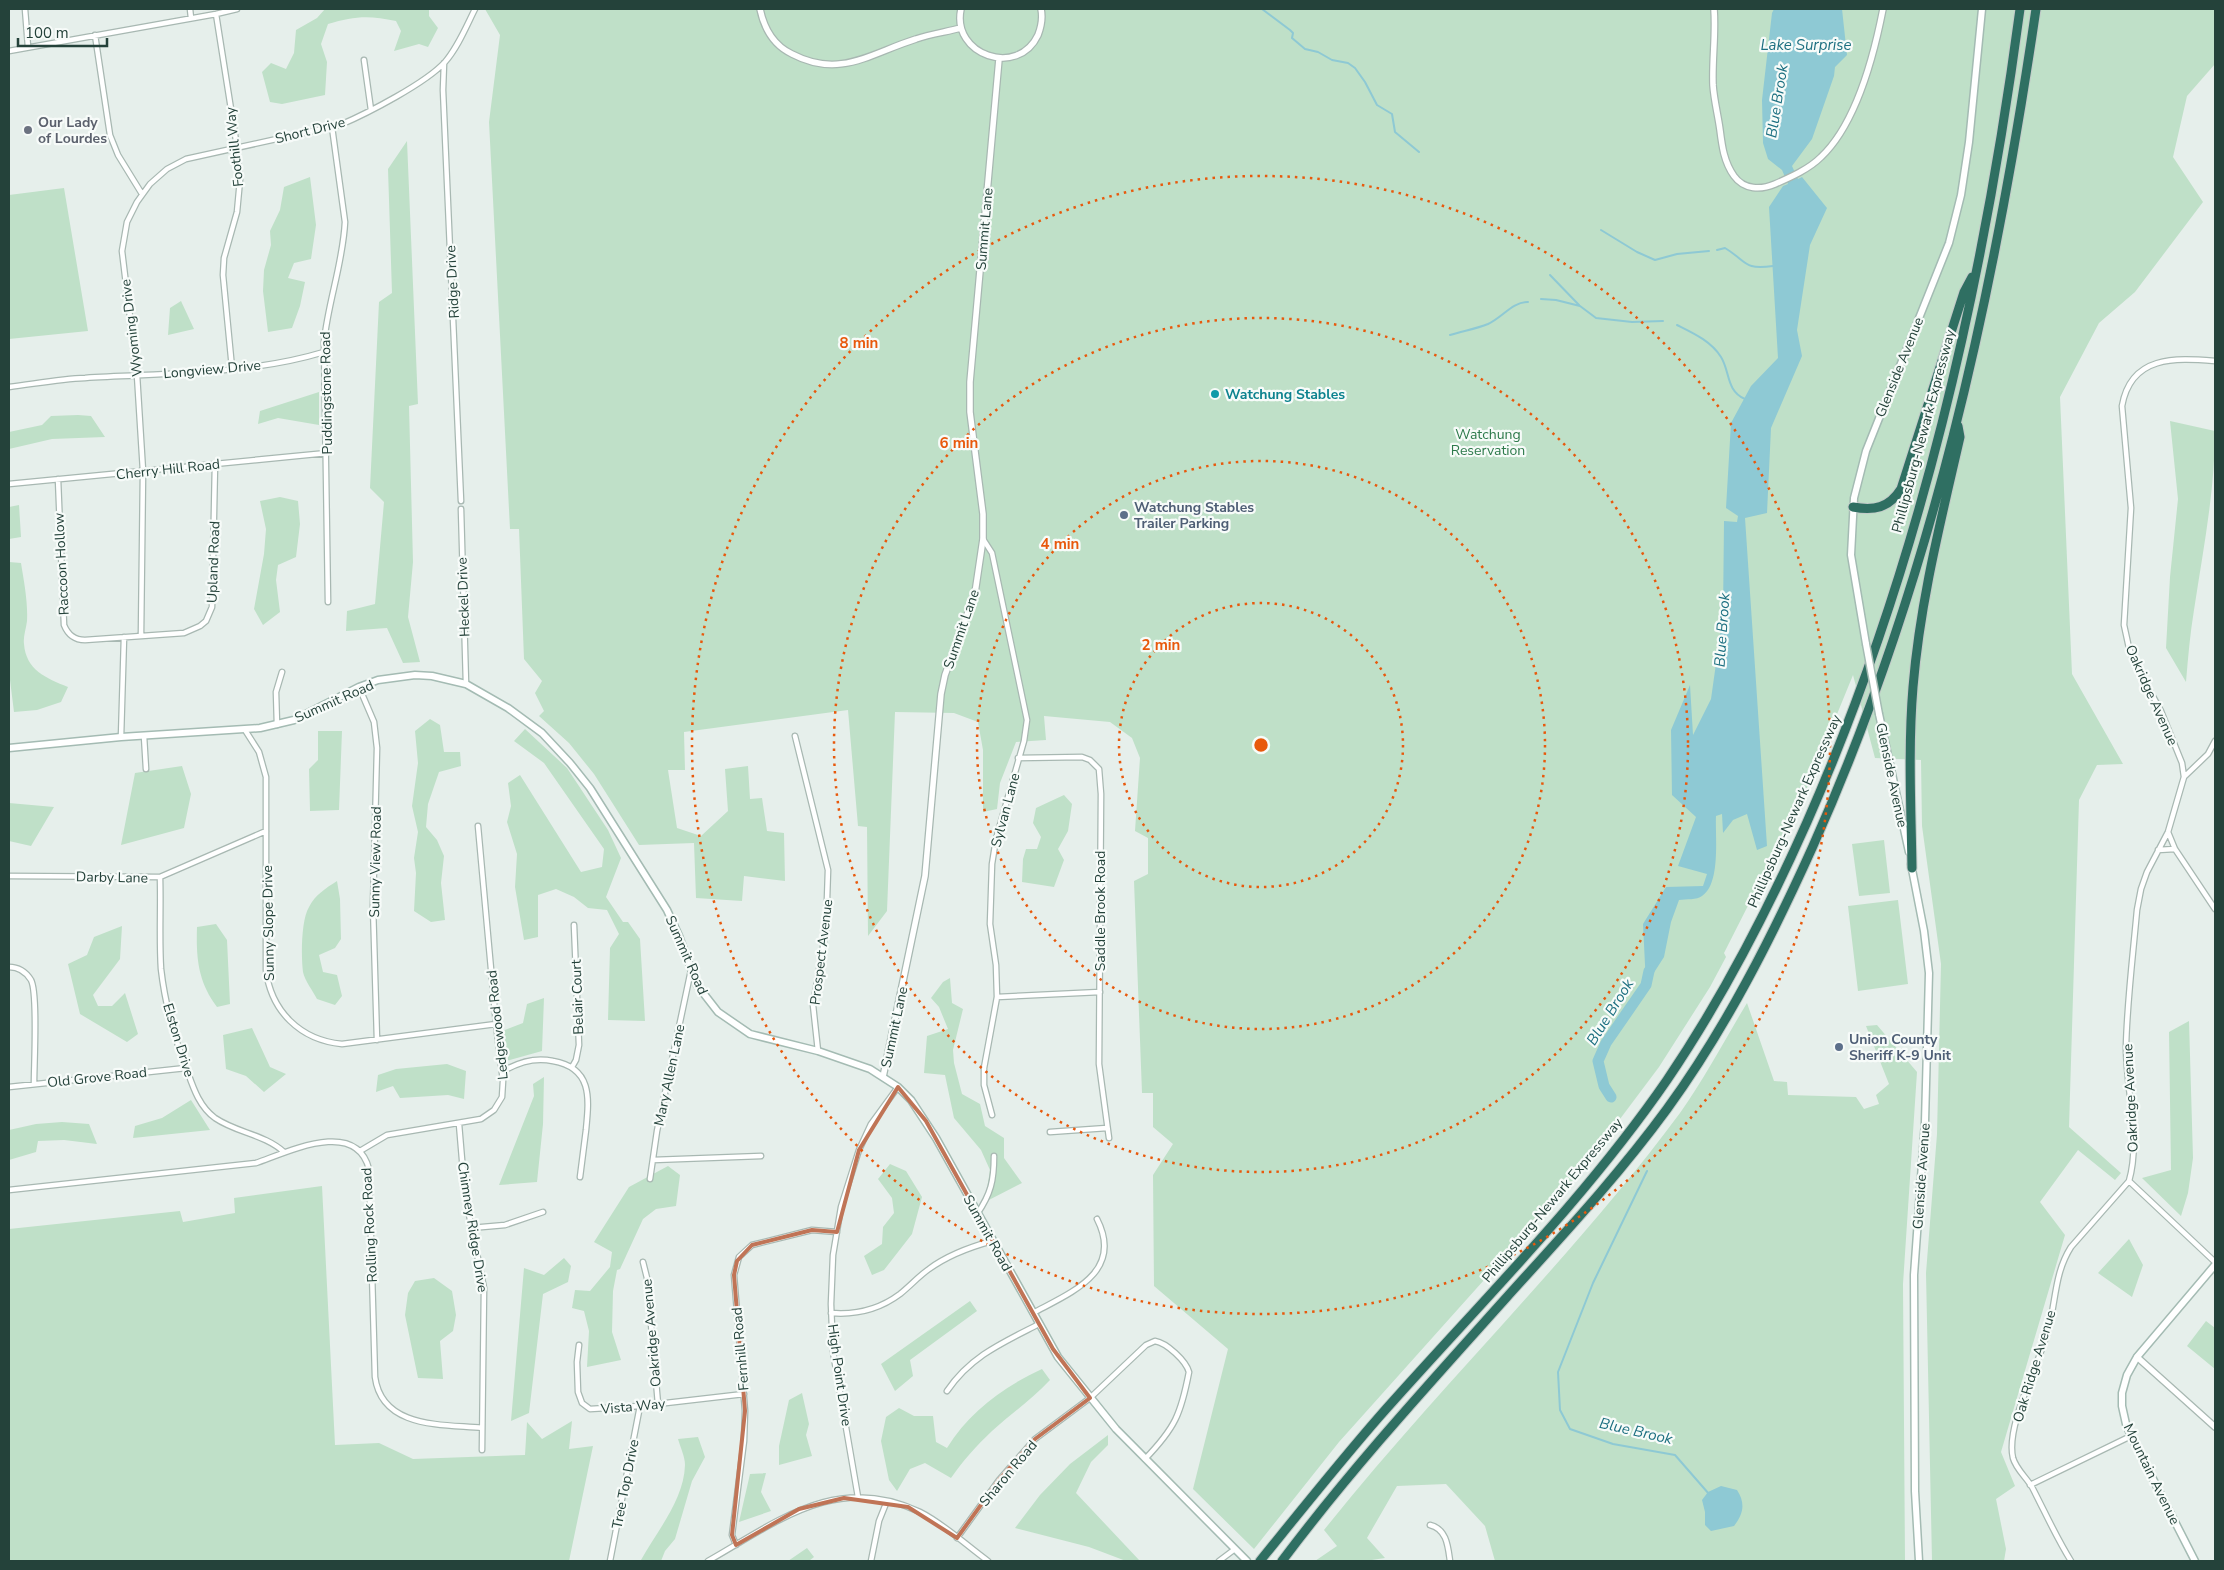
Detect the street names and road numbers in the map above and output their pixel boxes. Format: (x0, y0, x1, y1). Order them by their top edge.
street label: Foothill Way (221, 105, 248, 188)
street label: Short Drive (273, 113, 347, 148)
street label: Summit Lane (971, 187, 998, 271)
street label: Ridge Drive (441, 245, 464, 319)
street label: Wyoming Drive (116, 278, 147, 378)
street label: Glenside Avenue (1871, 314, 1928, 420)
street label: Phillipsburg-Newark Expressway (1887, 327, 1960, 535)
street label: Puddingstone Road (316, 331, 337, 455)
street label: Longview Drive (162, 356, 262, 383)
street label: Cherry Hill Road (115, 455, 221, 484)
street label: Raccoon Hollow (49, 512, 74, 616)
street label: Upland Road (203, 521, 224, 603)
street label: Heckel Drive (453, 557, 474, 637)
street label: Summit Lane (939, 587, 984, 671)
street label: Oakridge Avenue (2121, 642, 2182, 749)
street label: Summit Road (292, 676, 377, 727)
street label: Phillipsburg-Newark Expressway (1743, 711, 1846, 911)
street label: Glenside Avenue (1871, 721, 1912, 829)
street label: Sylvan Lane (986, 771, 1025, 849)
street label: Sunny View Road (365, 806, 386, 918)
street label: Saddle Brook Road (1091, 851, 1110, 971)
street label: Sunny Slope Drive (258, 865, 279, 981)
street label: Darby Lane (76, 867, 148, 888)
street label: Prospect Avenue (806, 898, 837, 1006)
street label: Summit Road (661, 913, 712, 998)
street label: Belair Court (567, 959, 588, 1035)
street label: Ledgewood Road (482, 969, 513, 1081)
street label: Summit Lane (877, 985, 912, 1069)
street label: Elston Drive (158, 1001, 199, 1079)
street label: Mary Allen Lane (649, 1023, 690, 1128)
street label: Oakridge Avenue (2118, 1043, 2143, 1153)
street label: Old Grove Road (46, 1063, 148, 1092)
street label: Phillipsburg-Newark Expressway (1478, 1113, 1628, 1287)
street label: Glenside Avenue (1908, 1122, 1935, 1230)
street label: Chimney Ridge Drive (453, 1160, 492, 1294)
street label: Rolling Rock Road (357, 1167, 382, 1283)
street label: Summit Road (959, 1192, 1016, 1275)
street label: Oakridge Avenue (637, 1278, 666, 1388)
street label: Fernhill Road (727, 1307, 754, 1391)
street label: Oak Ridge Avenue (2008, 1308, 2061, 1425)
street label: High Point Drive (823, 1323, 856, 1427)
street label: Vista Way (599, 1394, 667, 1419)
street label: Mountain Avenue (2119, 1420, 2184, 1528)
street label: Sharon Road (975, 1436, 1042, 1510)
street label: Tree Top Drive (607, 1438, 643, 1531)

